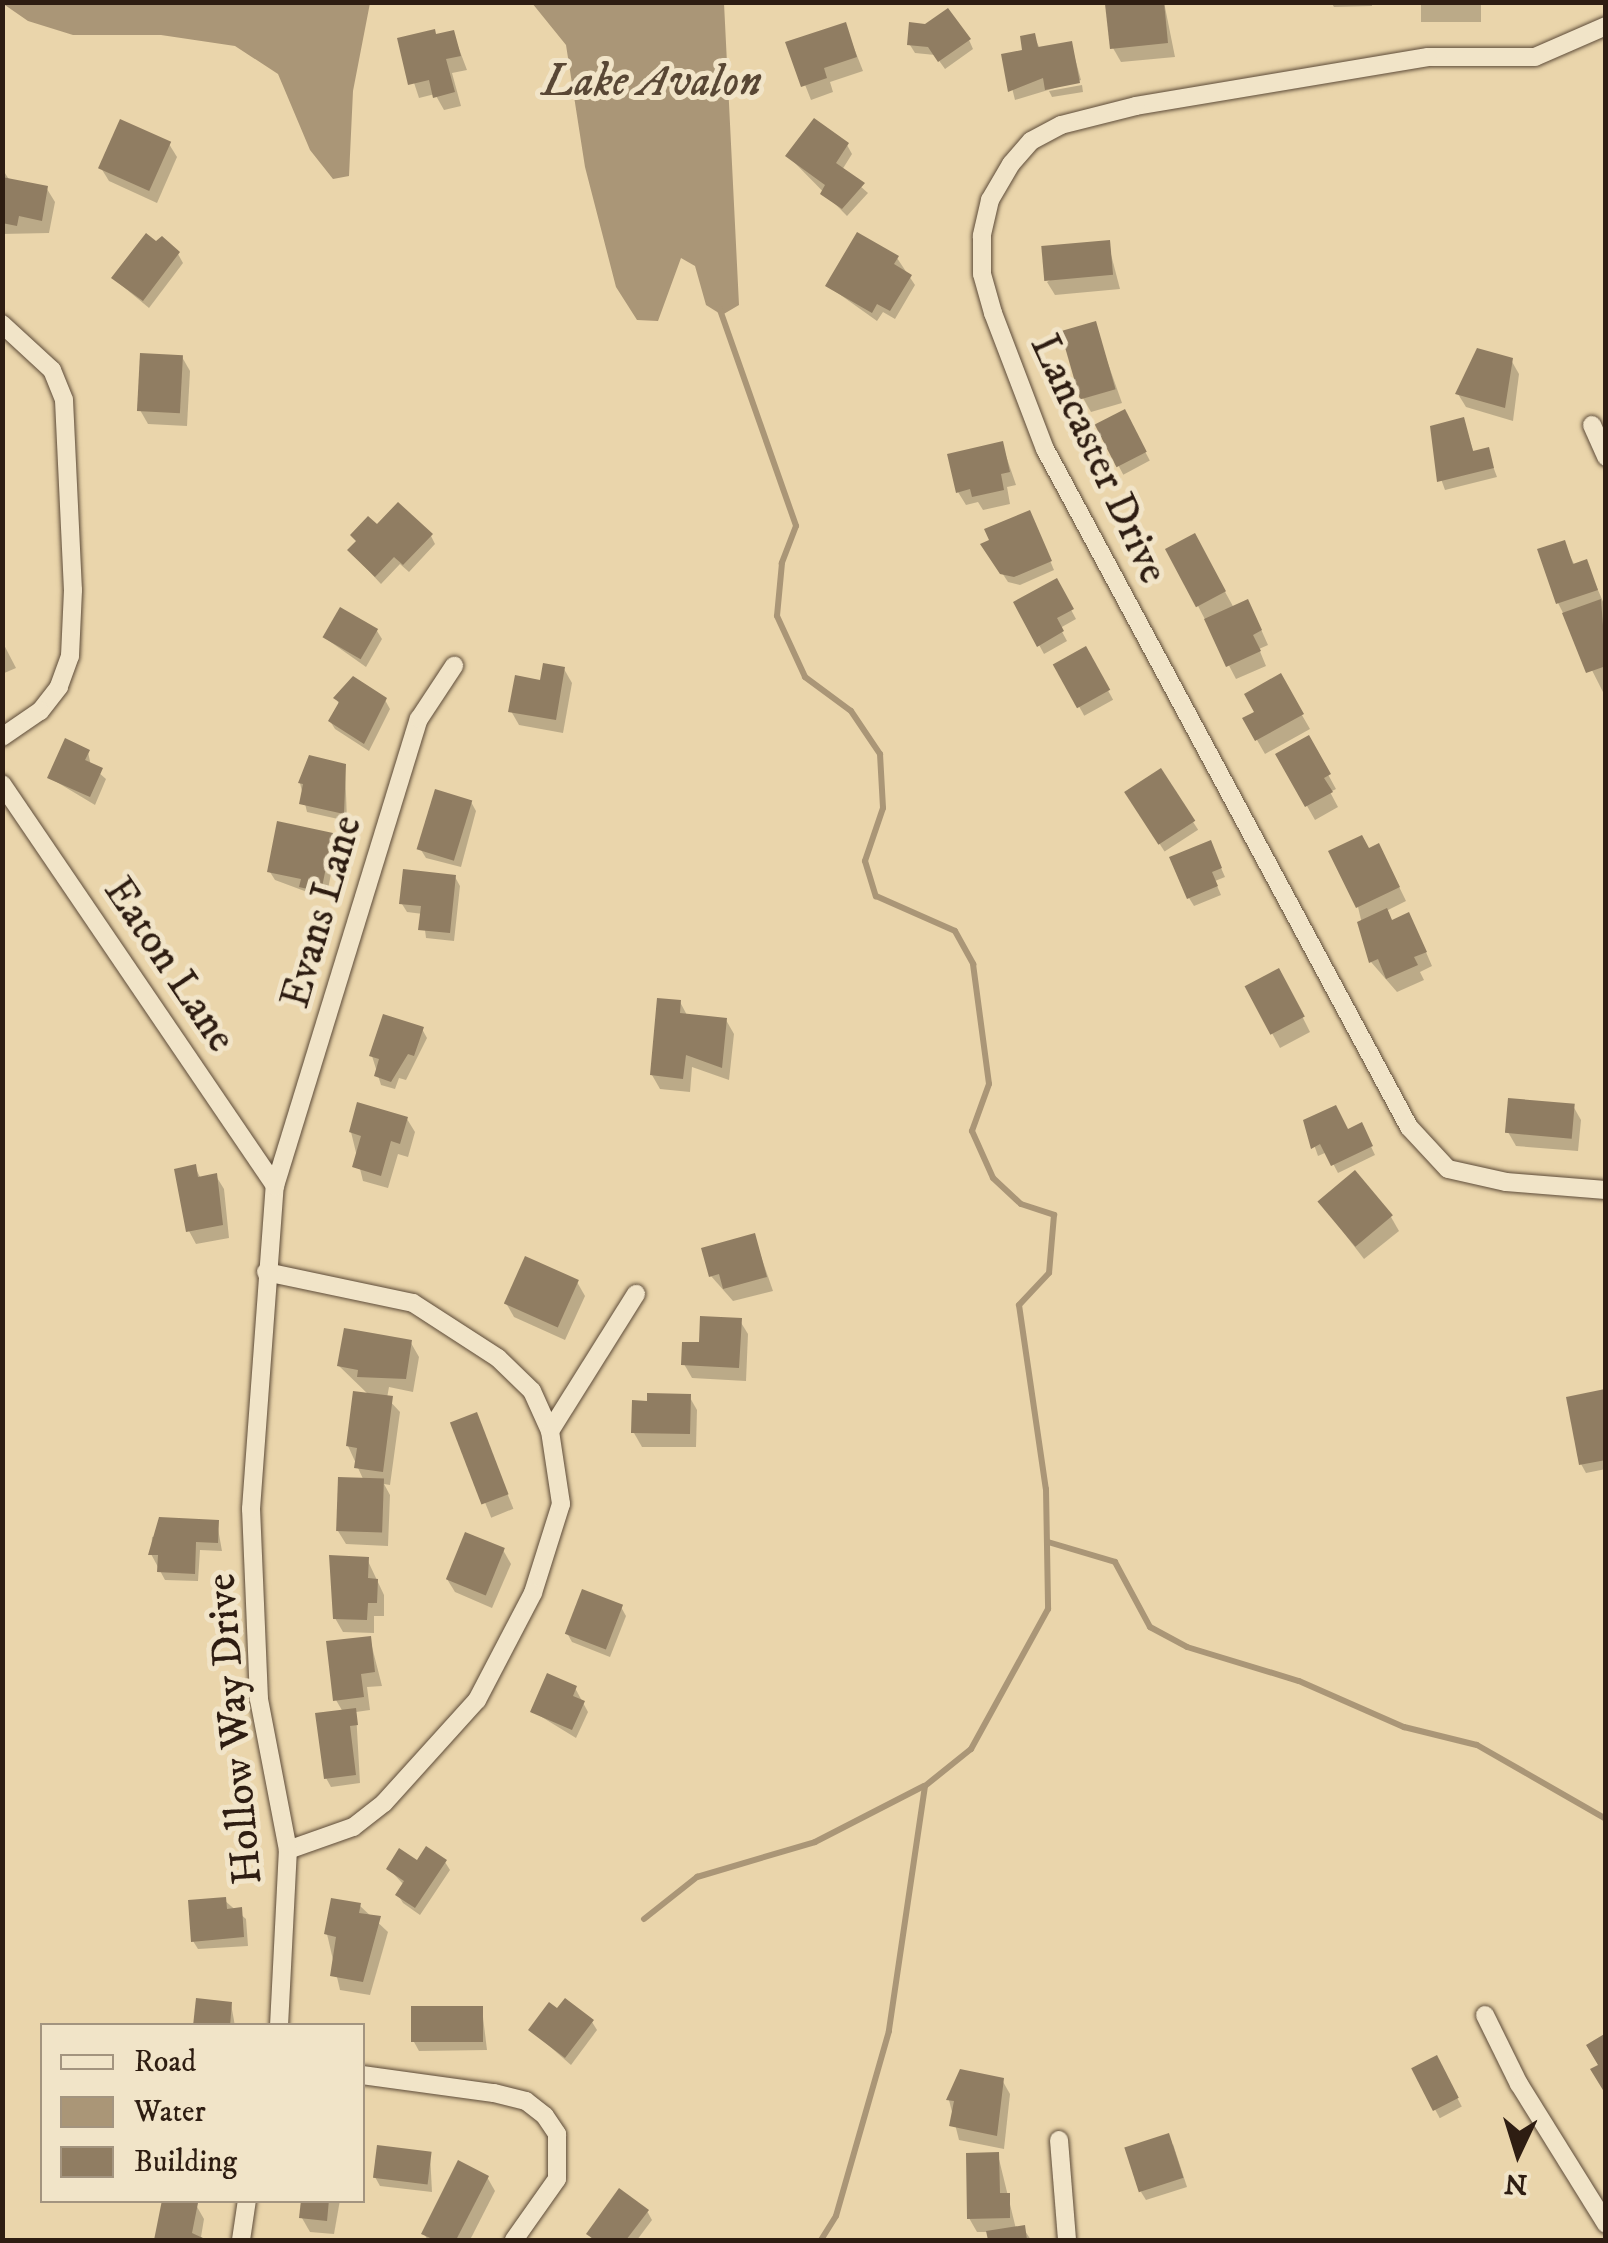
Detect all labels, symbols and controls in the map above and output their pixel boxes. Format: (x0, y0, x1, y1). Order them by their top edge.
water label: Lake Avalon (542, 56, 762, 110)
street label: Lancaster Drive (1018, 327, 1178, 591)
street label: Evans Lane (271, 810, 373, 1014)
street label: Eaton Lane (92, 868, 246, 1062)
street label: Hollow Way Drive (196, 1571, 274, 1887)
legend (40, 2023, 365, 2203)
text: Road (134, 2044, 196, 2081)
text: Water (134, 2094, 206, 2131)
north arrow (1468, 2103, 1568, 2203)
text: Building (134, 2144, 237, 2181)
text: N (1503, 2165, 1529, 2202)

